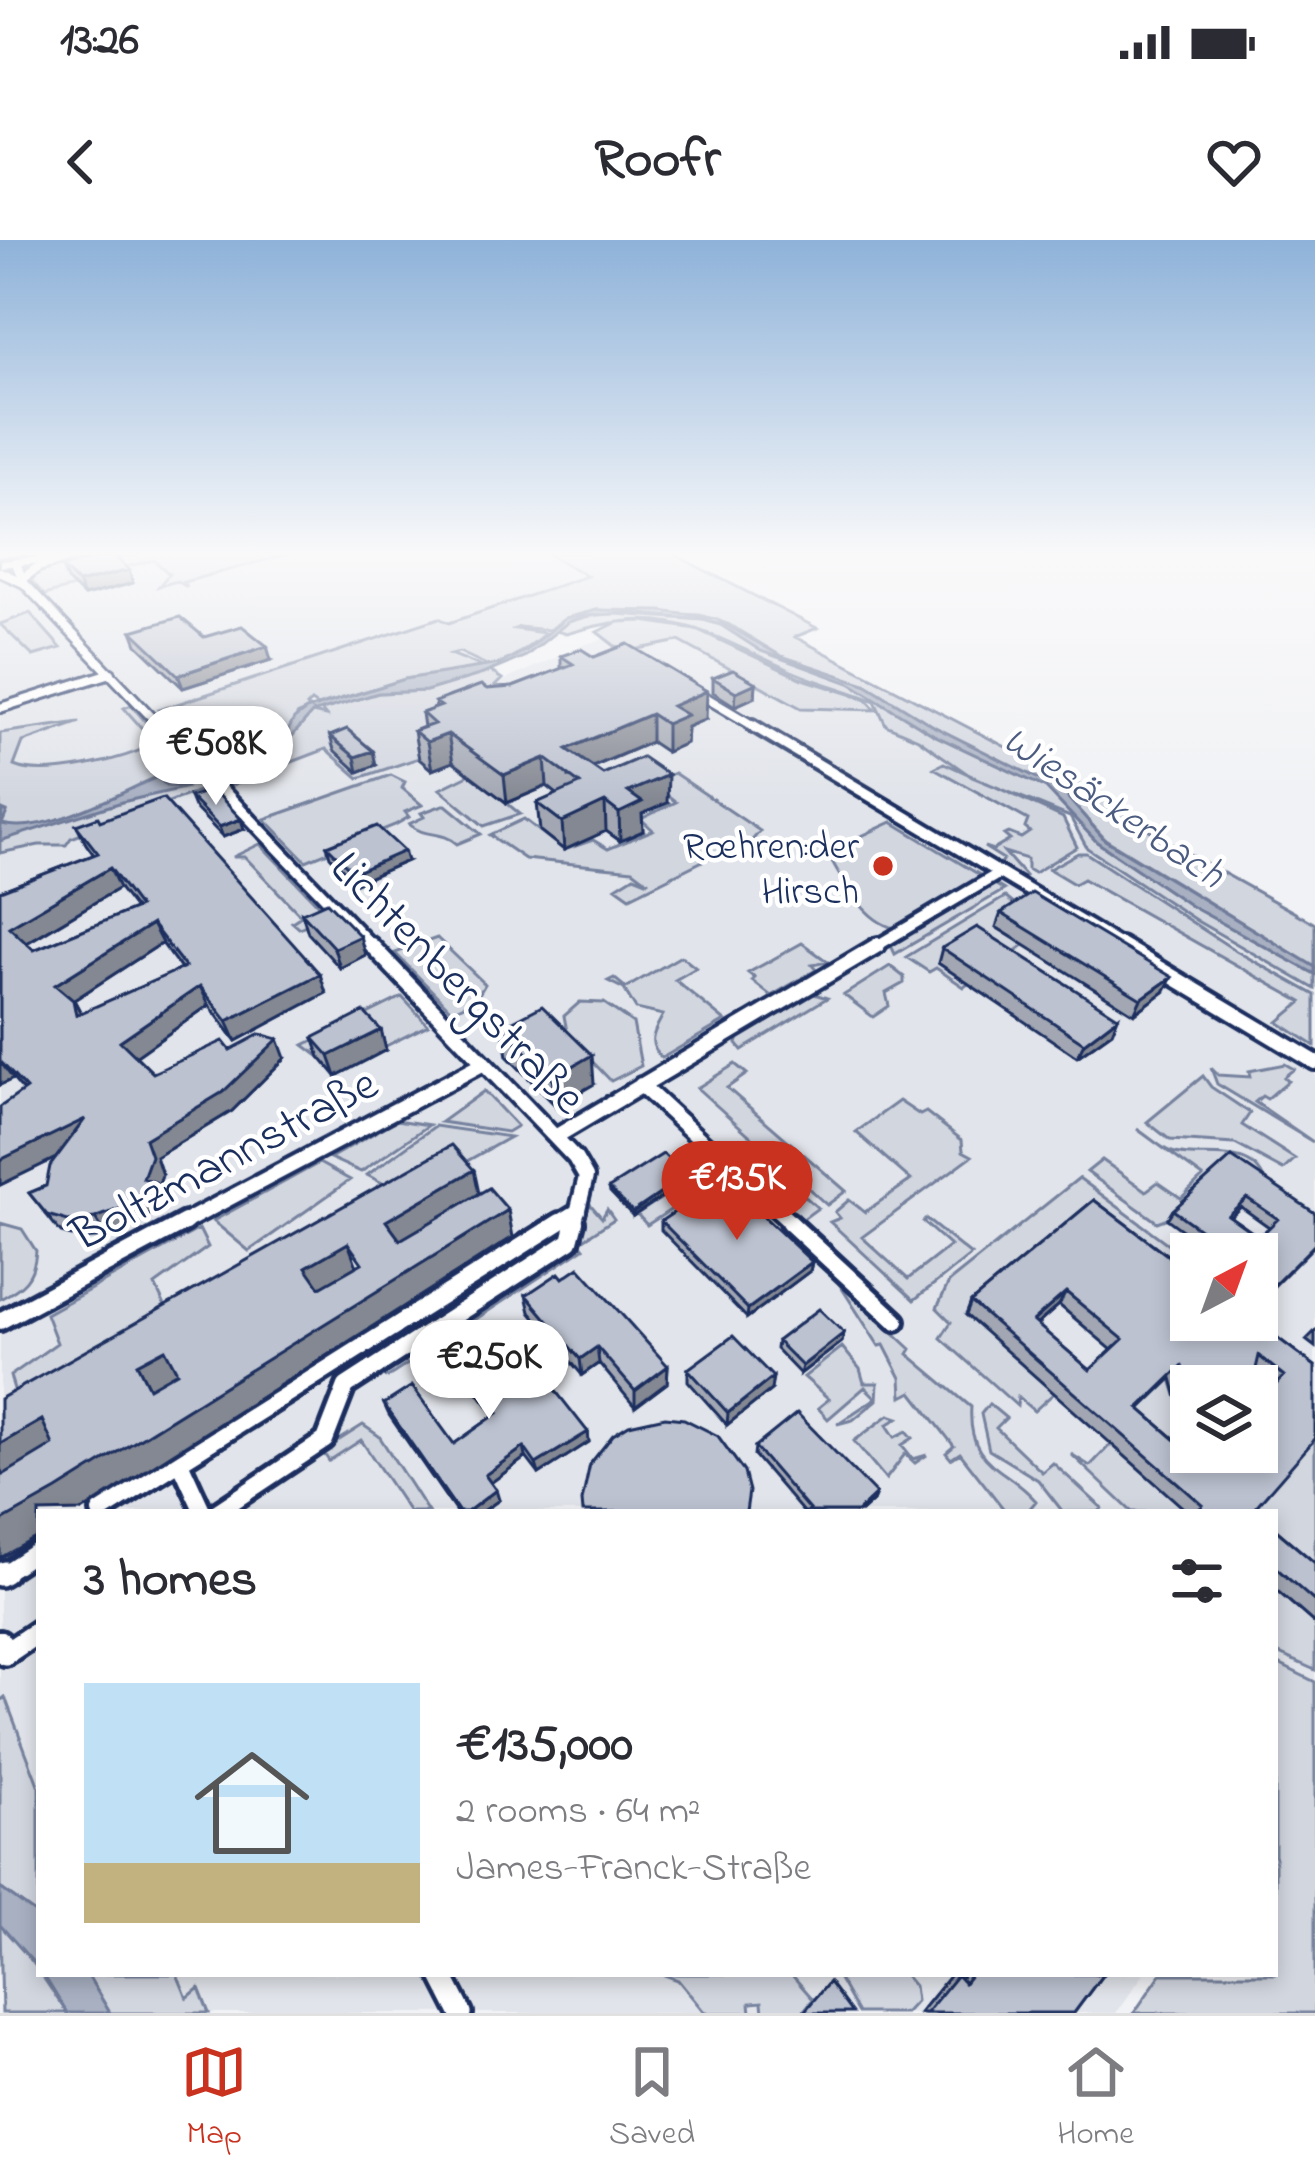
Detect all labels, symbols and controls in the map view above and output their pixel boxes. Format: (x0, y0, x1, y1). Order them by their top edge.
text: 13:26 (60, 9, 139, 75)
text: Roofr (594, 123, 721, 201)
icon: back (48, 129, 114, 195)
icon: heart (1201, 129, 1267, 195)
pin: €508K (132, 706, 300, 808)
water label: Wiesäckerbach (989, 712, 1237, 906)
text: €508K (166, 716, 266, 773)
place label: Rœhren:der Hirsch (683, 820, 860, 922)
street label: Lichtenbergstraße (311, 837, 601, 1133)
marker: Rœhren:der Hirsch (870, 853, 896, 879)
street label: Boltzmannstraße (59, 1051, 392, 1272)
pin: €135K (653, 1141, 821, 1243)
text: €135K (689, 1151, 785, 1208)
north arrow (1170, 1233, 1278, 1341)
map controls (1170, 1233, 1278, 1473)
pin: €250K (405, 1320, 573, 1422)
text: €250K (437, 1330, 541, 1387)
button: layers (1170, 1365, 1278, 1473)
text: 3 homes (84, 1544, 257, 1619)
icon: filters (1164, 1548, 1230, 1614)
text: €135,000 (456, 1709, 633, 1784)
icon: home (180, 1731, 324, 1875)
text: 2 rooms · 64 m² (456, 1784, 701, 1841)
text: James-Franck-Straße (456, 1841, 811, 1898)
tab: Map (181, 2039, 247, 2159)
tab: Saved (609, 2039, 695, 2159)
tab: Home (1057, 2039, 1134, 2159)

